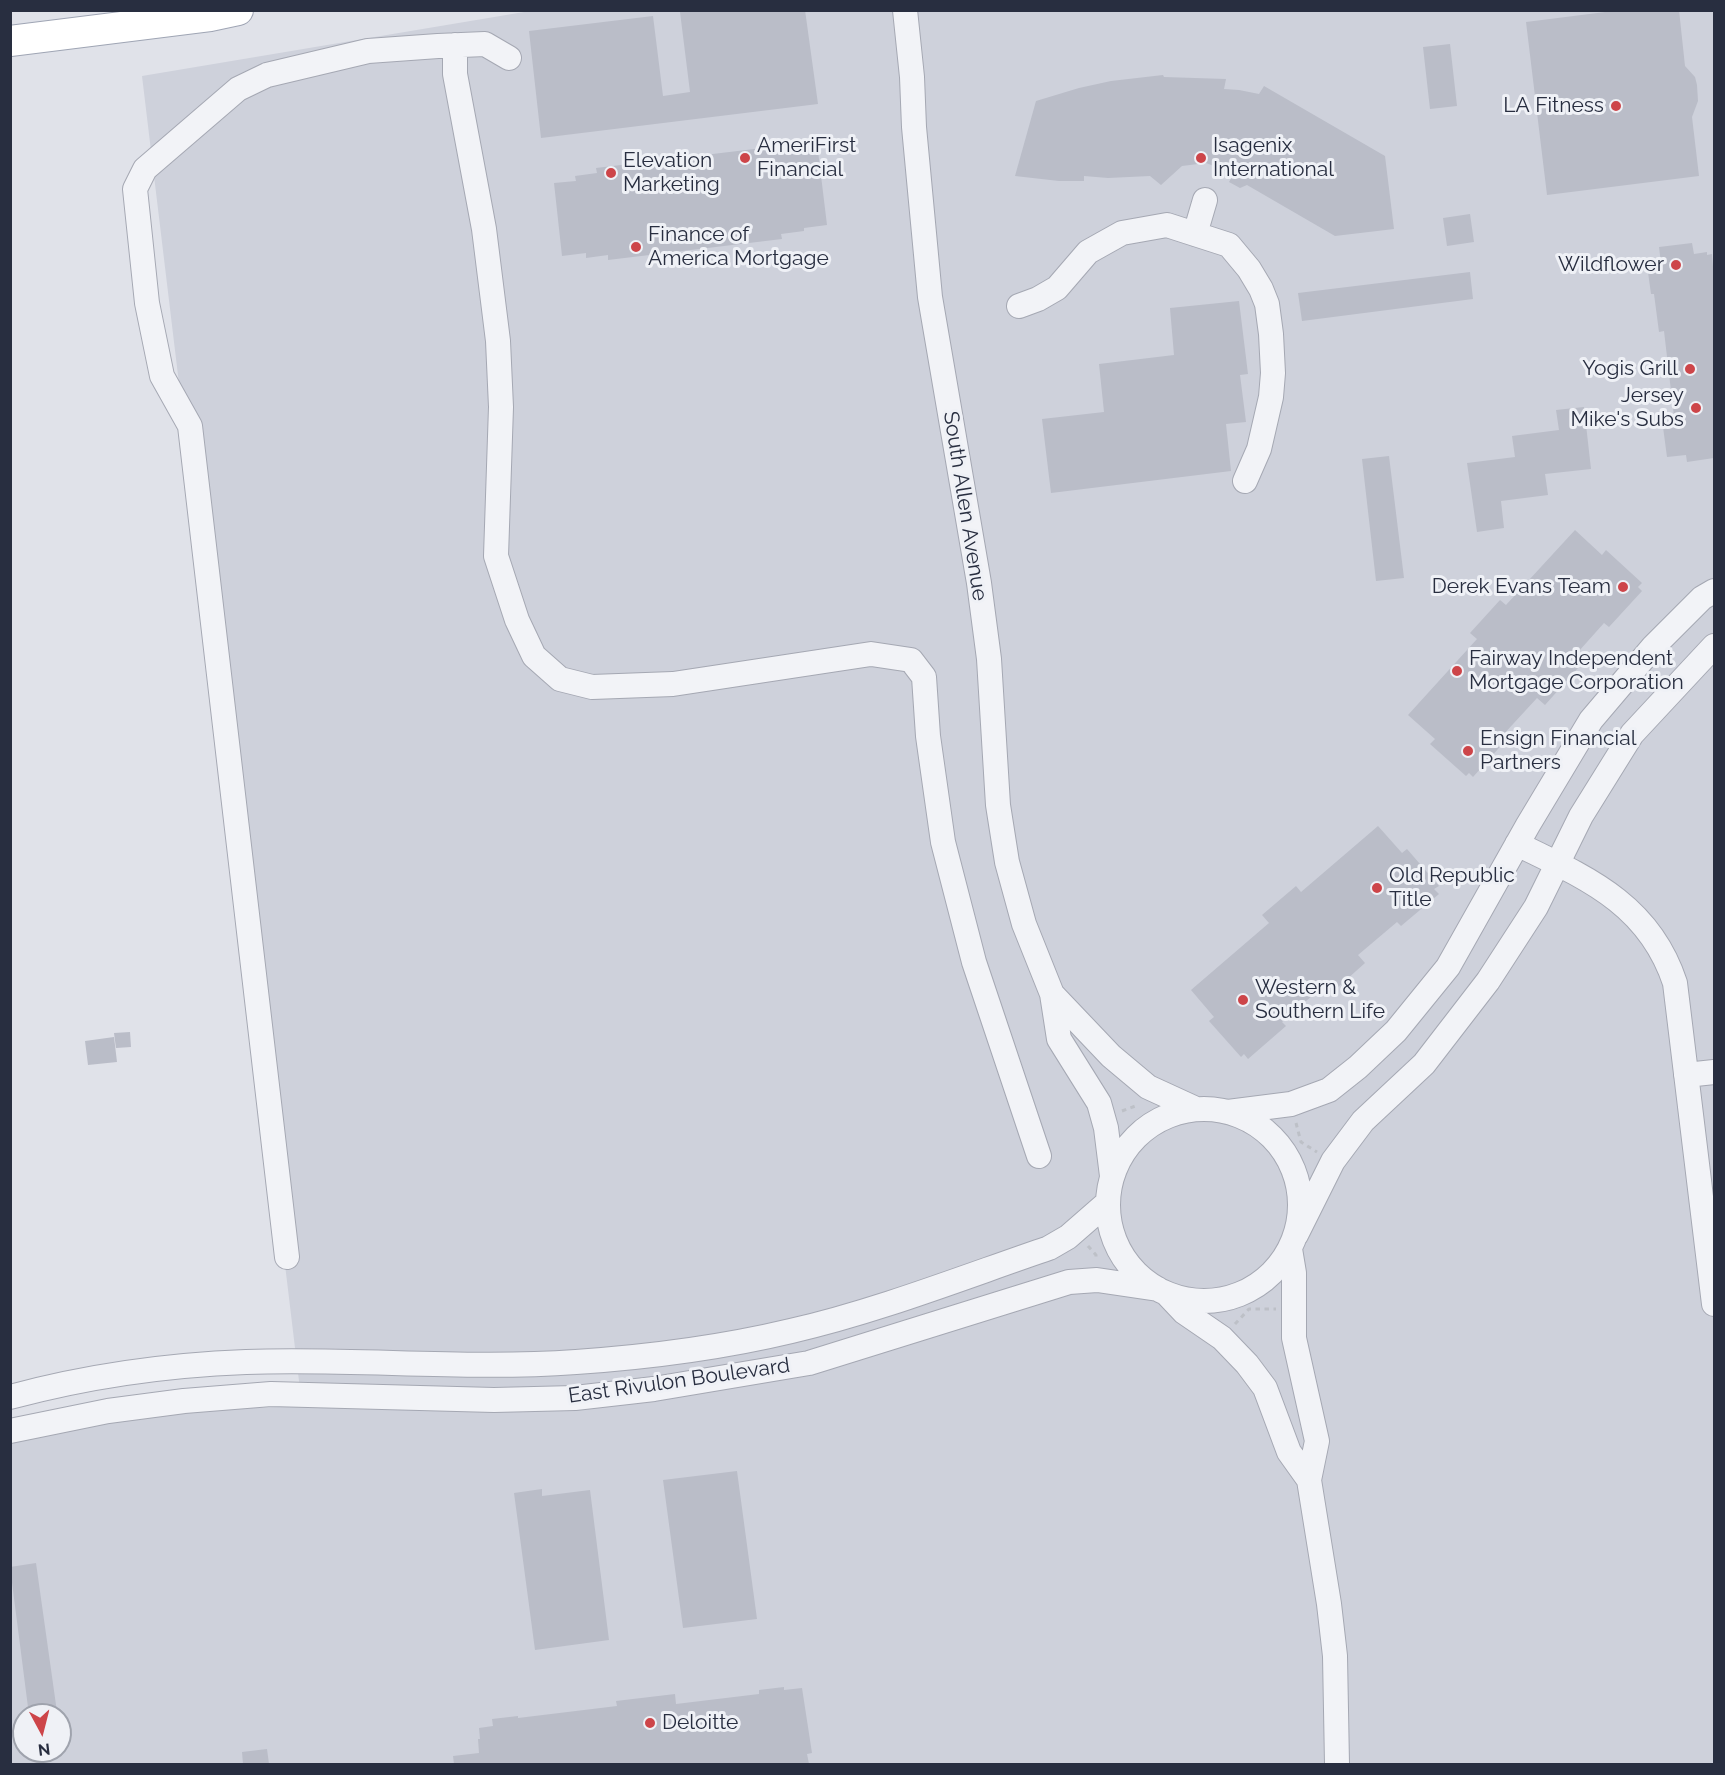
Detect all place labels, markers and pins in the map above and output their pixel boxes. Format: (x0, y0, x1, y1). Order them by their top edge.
place label: LA Fitness (1503, 93, 1604, 119)
marker: LA Fitness (1609, 99, 1623, 113)
place label: AmeriFirst Financial (757, 133, 856, 183)
place label: Isagenix International (1213, 133, 1334, 183)
place label: Elevation Marketing (623, 148, 720, 198)
marker: AmeriFirst Financial (738, 151, 752, 165)
marker: Isagenix International (1194, 151, 1208, 165)
marker: Elevation Marketing (604, 166, 618, 180)
place label: Finance of America Mortgage (648, 222, 829, 272)
marker: Finance of America Mortgage (629, 240, 643, 254)
place label: Wildflower (1558, 252, 1664, 278)
marker: Wildflower (1669, 258, 1683, 272)
place label: Yogis Grill (1582, 356, 1678, 382)
marker: Yogis Grill (1683, 362, 1697, 376)
place label: Jersey Mike's Subs (1571, 383, 1684, 433)
marker: Jersey Mike's Subs (1689, 401, 1703, 415)
place label: Derek Evans Team (1432, 574, 1611, 600)
marker: Derek Evans Team (1616, 580, 1630, 594)
place label: Fairway Independent Mortgage Corporation (1469, 646, 1684, 696)
marker: Fairway Independent Mortgage Corporation (1450, 664, 1464, 678)
place label: Ensign Financial Partners (1480, 726, 1636, 776)
marker: Ensign Financial Partners (1461, 744, 1475, 758)
place label: Old Republic Title (1389, 863, 1515, 913)
marker: Old Republic Title (1370, 881, 1384, 895)
place label: Western & Southern Life (1255, 975, 1385, 1025)
marker: Western & Southern Life (1236, 993, 1250, 1007)
place label: Deloitte (662, 1710, 738, 1736)
marker: Deloitte (643, 1716, 657, 1730)

